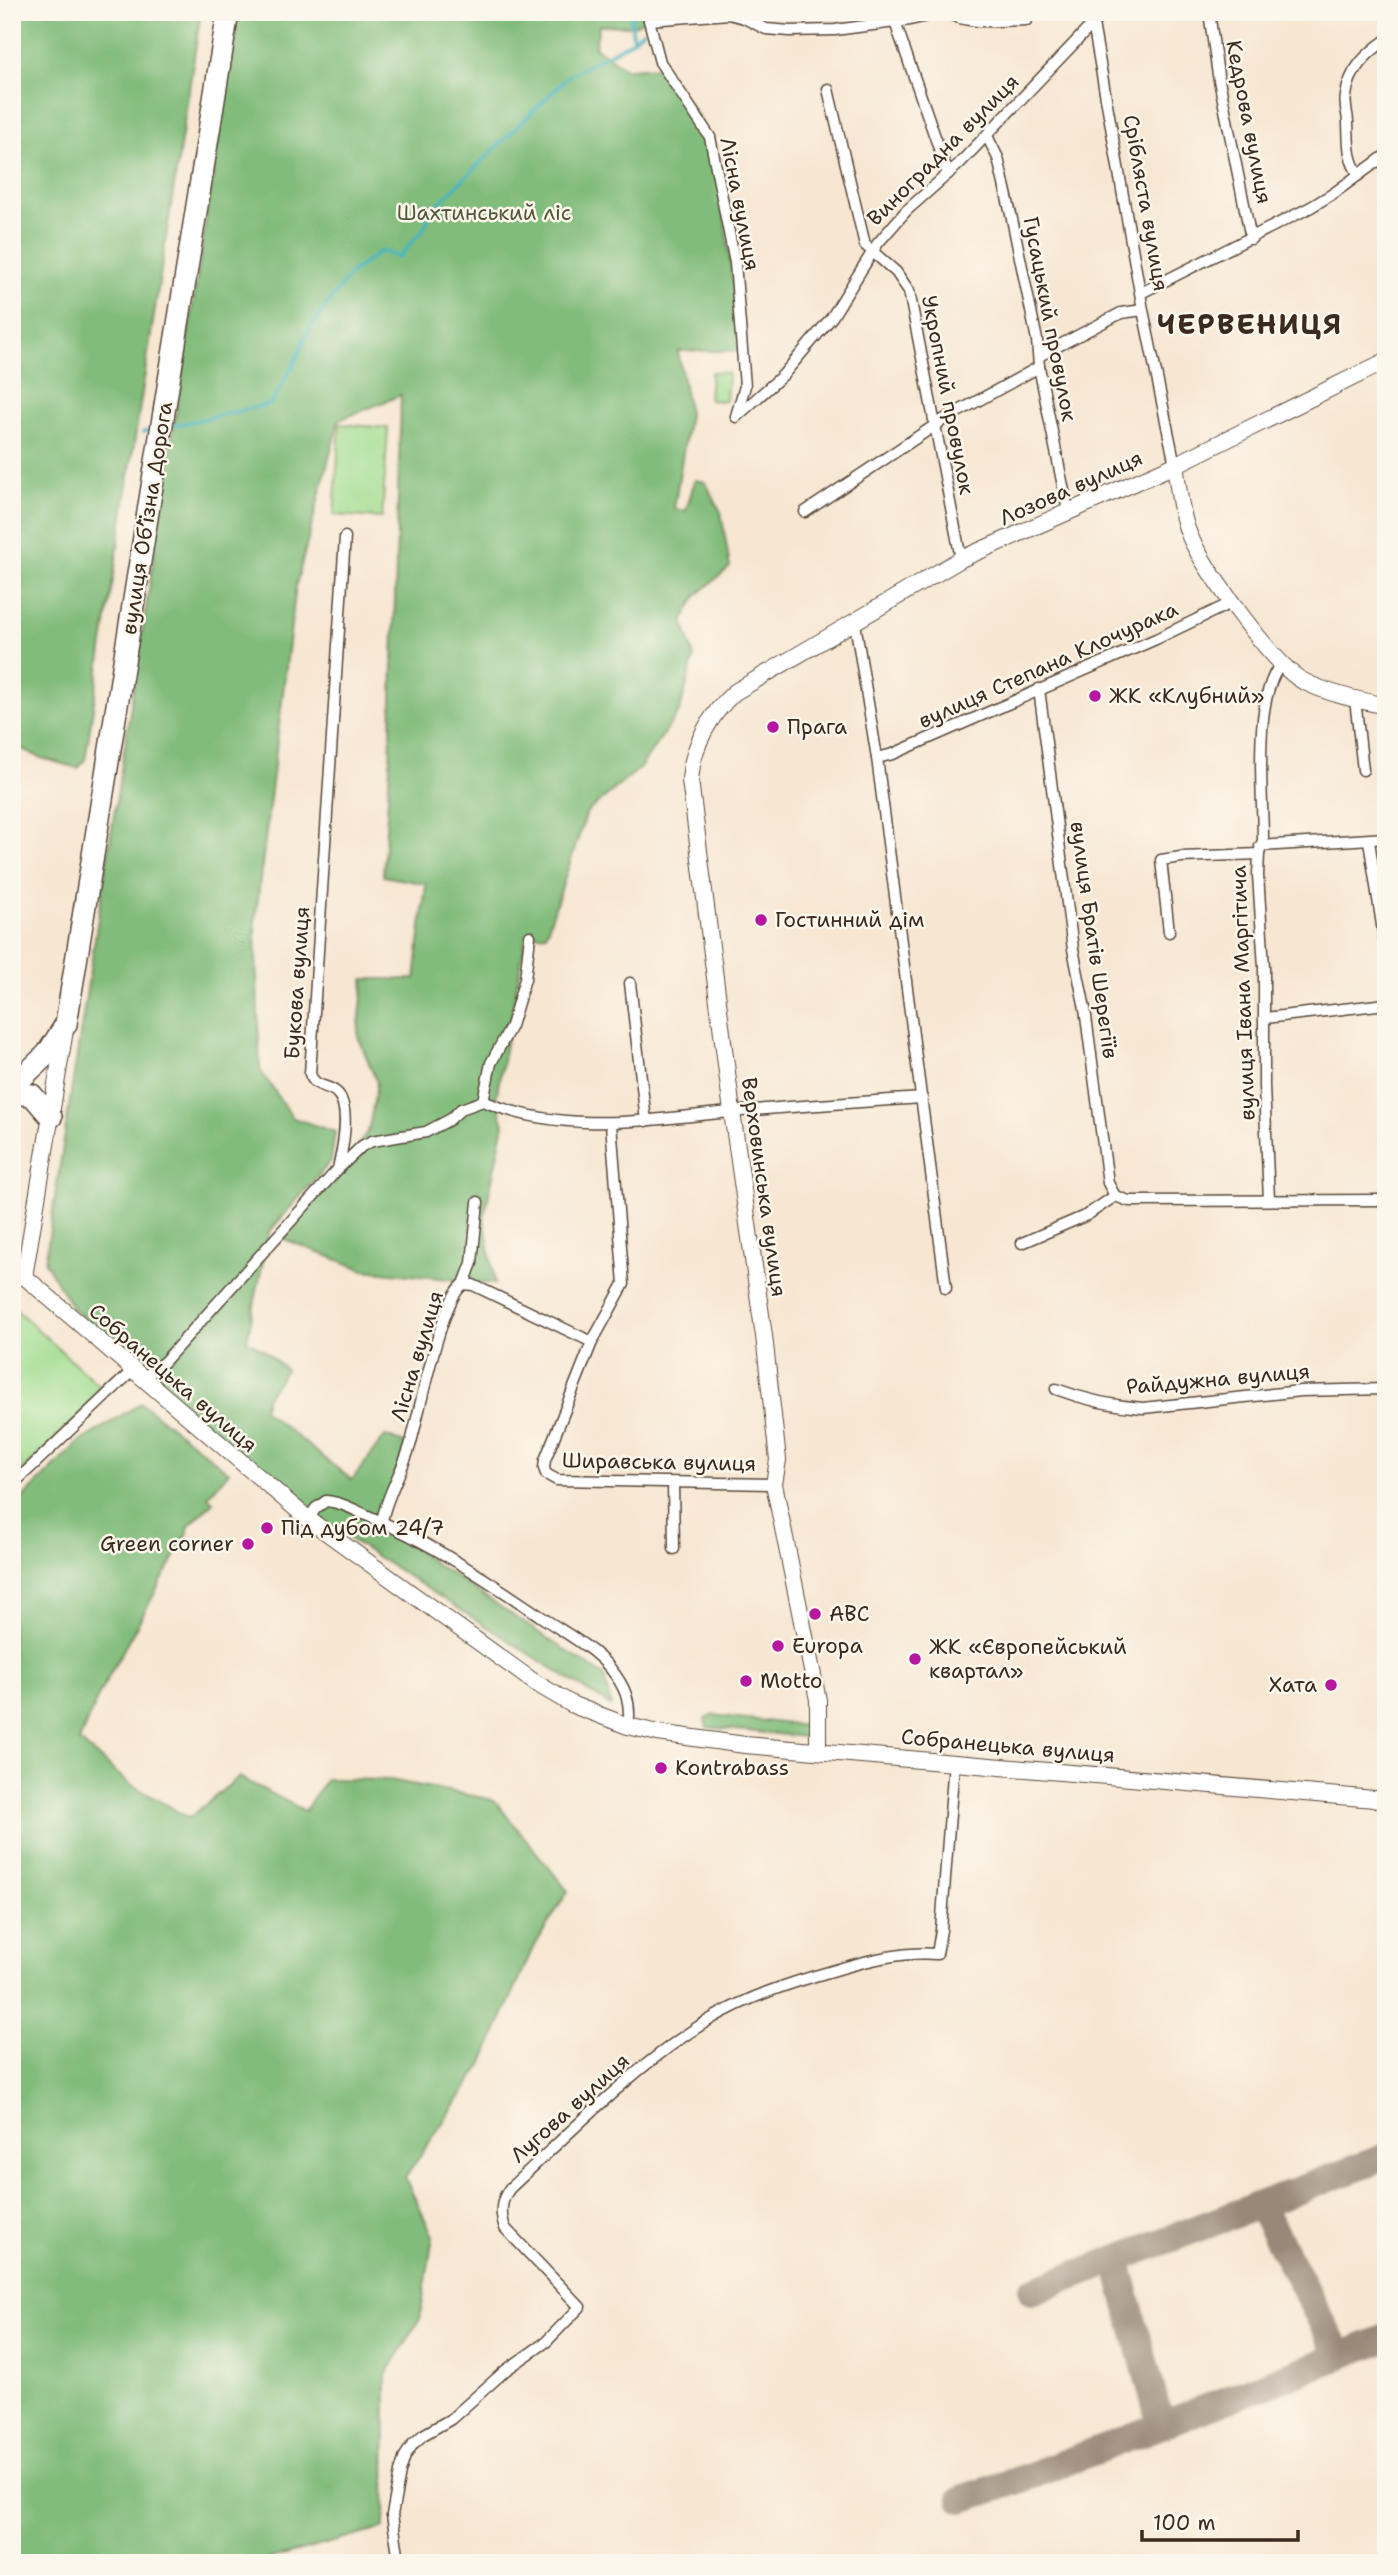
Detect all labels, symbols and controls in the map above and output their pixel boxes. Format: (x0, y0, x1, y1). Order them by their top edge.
street label: Кедрова вулиця (1219, 38, 1279, 206)
street label: Виноградна вулиця (861, 68, 1025, 232)
street label: Срібляста вулиця (1117, 113, 1175, 293)
street label: Лісна вулиця (713, 135, 767, 273)
park label: Шахтинський ліс (397, 199, 571, 227)
street label: Гусацький провулок (1016, 214, 1084, 424)
street label: Укропний провулок (915, 293, 981, 497)
district label: ЧЕРВЕНИЦЯ (1157, 305, 1343, 343)
street label: вулиця Обʼїзна Дорога (115, 400, 179, 636)
street label: Лозова вулиця (995, 444, 1147, 532)
street label: вулиця Степана Клочурака (914, 595, 1182, 735)
place label: ЖК «Клубний» (1109, 682, 1264, 710)
marker: ЖК «Клубний» (1087, 688, 1103, 704)
place label: Прага (787, 713, 847, 741)
marker: Прага (765, 719, 781, 735)
street label: вулиця Братів Шерегіїв (1063, 820, 1125, 1060)
street label: вулиця Івана Маргітича (1225, 865, 1261, 1121)
street label: Букова вулиця (278, 906, 316, 1060)
place label: Гостинний дім (775, 906, 924, 934)
marker: Гостинний дім (753, 912, 769, 928)
street label: Верховинська вулиця (735, 1075, 793, 1299)
street label: Лісна вулиця (384, 1287, 450, 1425)
street label: Собранецька вулиця (83, 1297, 263, 1459)
street label: Райдужна вулиця (1125, 1357, 1311, 1401)
street label: Ширавська вулиця (562, 1446, 756, 1478)
place label: Під дубом 24/7 (281, 1514, 444, 1542)
marker: Під дубом 24/7 (259, 1520, 275, 1536)
place label: Green corner (100, 1530, 234, 1558)
marker: Green corner (240, 1536, 256, 1552)
place label: ABC (829, 1600, 870, 1628)
marker: ABC (807, 1606, 823, 1622)
place label: Europa (792, 1632, 863, 1660)
place label: ЖК «Європейський квартал» (929, 1633, 1127, 1685)
marker: Europa (770, 1638, 786, 1654)
marker: ЖК «Європейський квартал» (907, 1651, 923, 1667)
place label: Motto (760, 1667, 823, 1695)
place label: Хата (1269, 1671, 1317, 1699)
marker: Motto (738, 1673, 754, 1689)
marker: Хата (1323, 1677, 1339, 1693)
street label: Собранецька вулиця (900, 1723, 1116, 1769)
place label: Kontrabass (675, 1754, 789, 1782)
marker: Kontrabass (653, 1760, 669, 1776)
street label: Лугова вулиця (504, 2047, 636, 2169)
scale bar (1142, 2498, 1298, 2542)
text: 100 m (1153, 2509, 1216, 2537)

